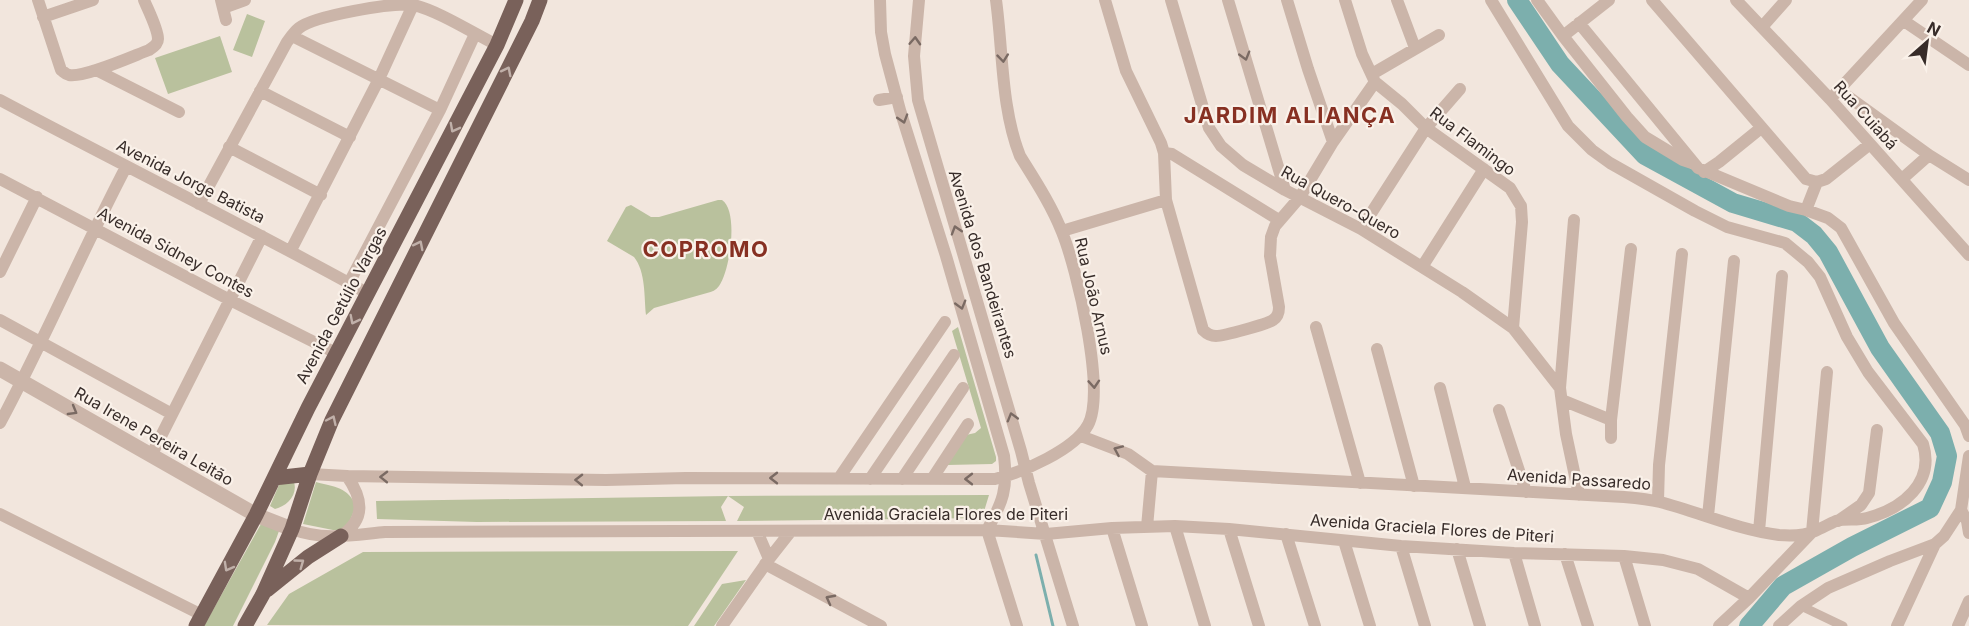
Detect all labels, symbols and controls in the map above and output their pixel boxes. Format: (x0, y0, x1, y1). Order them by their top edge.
north arrow (1897, 12, 1957, 72)
text: N (1924, 17, 1944, 40)
one-way arrow (908, 37, 921, 46)
one-way arrow (1238, 50, 1250, 61)
one-way arrow (996, 54, 1009, 63)
one-way arrow (499, 66, 511, 77)
street label: Rua Cuiabá (1830, 76, 1902, 154)
district label: JARDIM ALIANÇA (1184, 102, 1396, 128)
street label: Rua Flamingo (1426, 102, 1520, 180)
one-way arrow (896, 113, 908, 124)
one-way arrow (450, 122, 461, 132)
street label: Avenida Jorge Batista (113, 135, 269, 227)
street label: Rua Quero-Quero (1278, 161, 1404, 243)
street label: Avenida dos Bandeirantes (945, 167, 1021, 361)
street label: Avenida Sidney Contes (94, 202, 258, 302)
street label: Avenida Getúlio Vargas (291, 223, 391, 387)
one-way arrow (951, 225, 963, 236)
street label: Rua João Arnus (1071, 235, 1117, 357)
district label: COPROMO (643, 236, 769, 262)
one-way arrow (412, 241, 424, 252)
one-way arrow (954, 299, 966, 310)
one-way arrow (349, 313, 361, 324)
one-way arrow (1087, 379, 1100, 388)
street label: Rua Irene Pereira Leitão (71, 382, 237, 490)
one-way arrow (67, 403, 77, 415)
one-way arrow (1007, 412, 1019, 423)
one-way arrow (325, 415, 337, 426)
one-way arrow (1114, 445, 1125, 457)
street label: Avenida Passaredo (1506, 464, 1652, 494)
one-way arrow (379, 471, 388, 483)
one-way arrow (769, 472, 778, 484)
one-way arrow (964, 473, 973, 485)
one-way arrow (574, 474, 583, 486)
street label: Avenida Graciela Flores de Piteri (824, 504, 1068, 524)
street label: Avenida Graciela Flores de Piteri (1309, 509, 1555, 547)
one-way arrow (294, 559, 305, 570)
one-way arrow (224, 560, 235, 571)
one-way arrow (825, 595, 836, 606)

